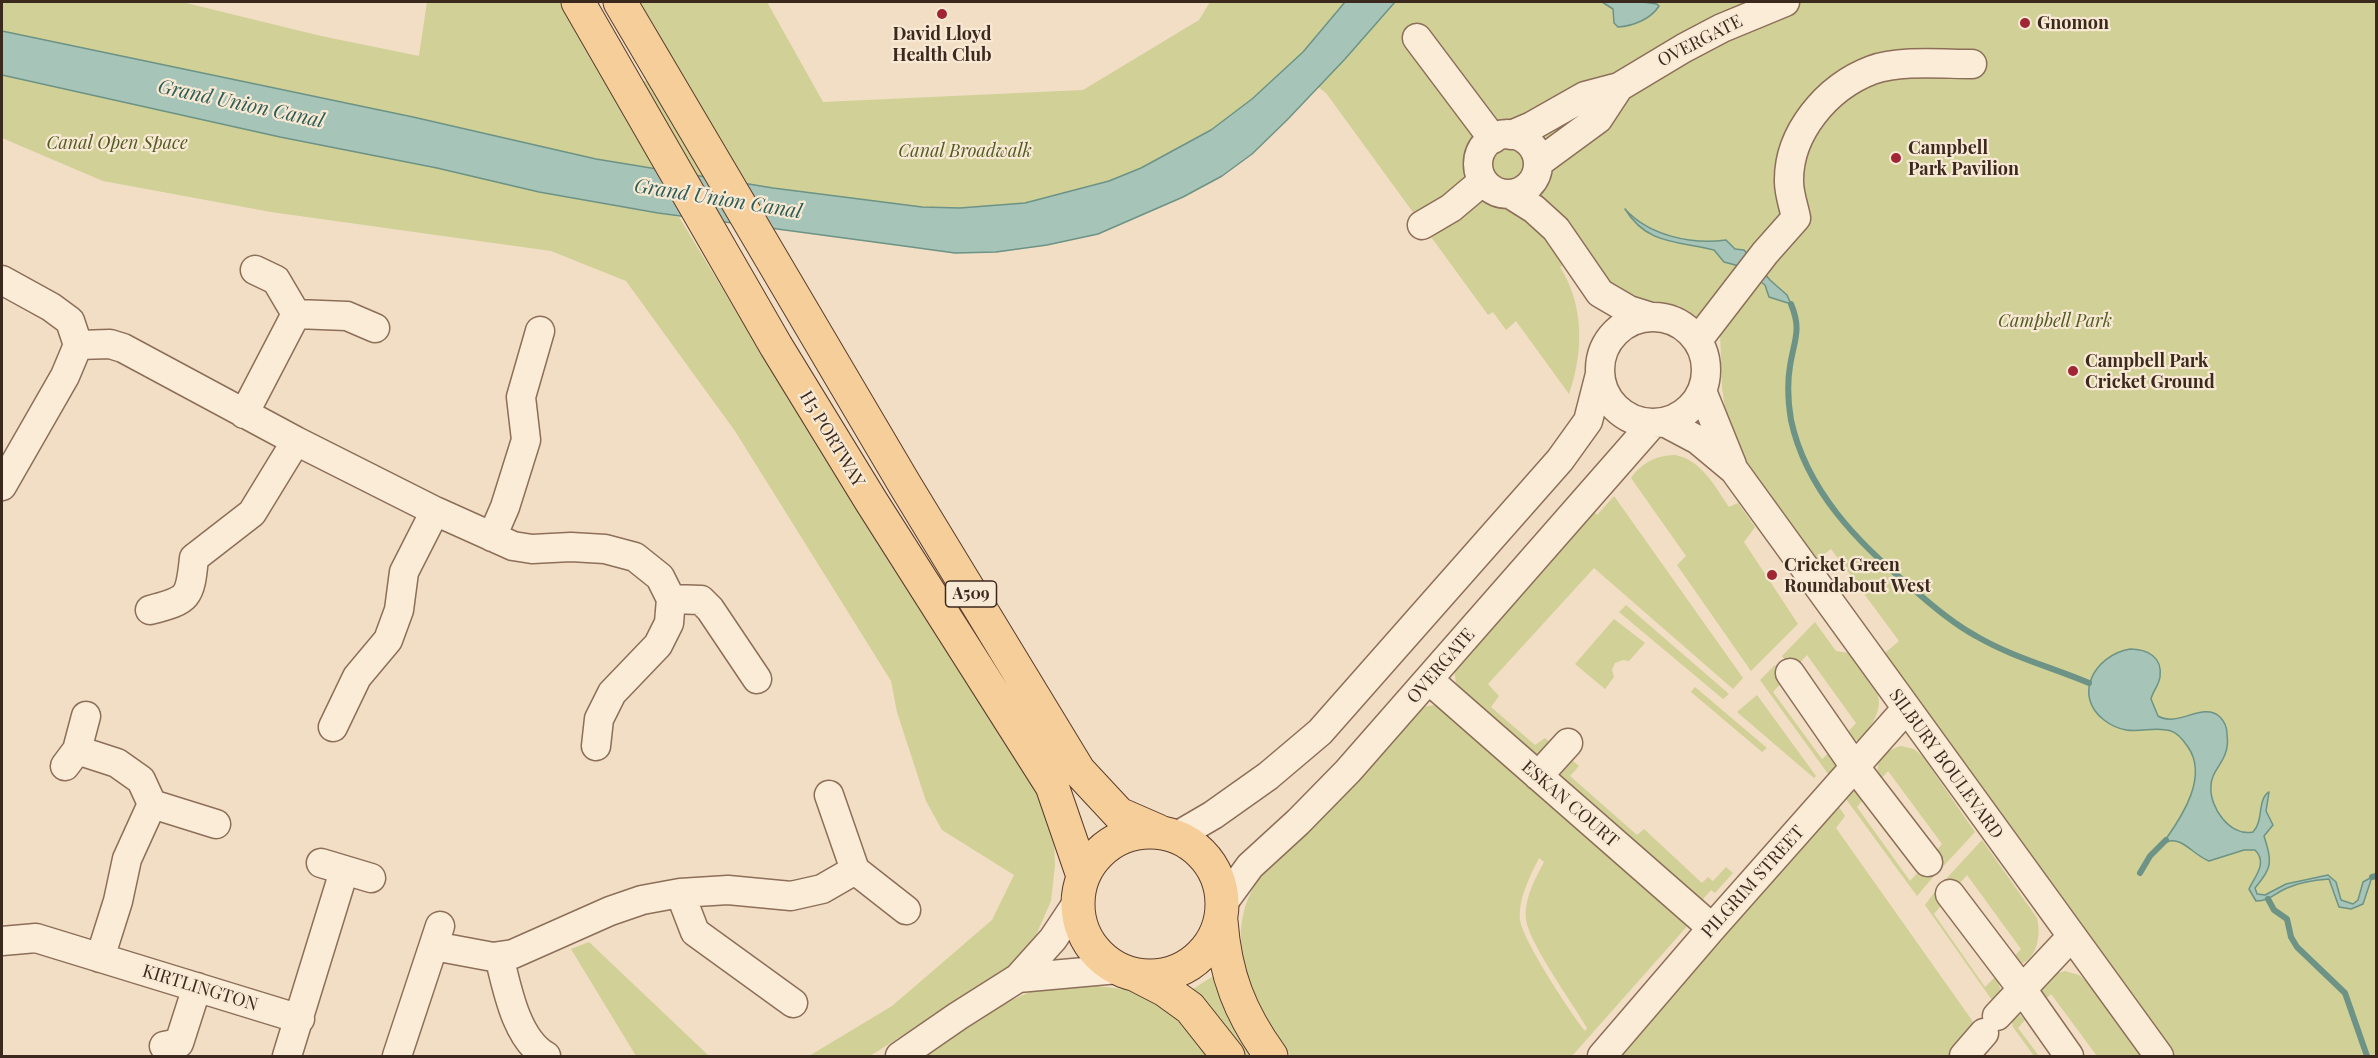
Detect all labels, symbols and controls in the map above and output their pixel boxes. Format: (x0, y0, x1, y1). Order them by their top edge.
marker: David Lloyd Health Club (935, 7, 949, 21)
street label: OVERGATE (1654, 10, 1746, 72)
place label: Gnomon (2037, 12, 2109, 34)
marker: Gnomon (2018, 16, 2032, 30)
place label: David Lloyd Health Club (892, 23, 992, 66)
water label: Grand Union Canal (156, 75, 326, 133)
park label: Canal Open Space (46, 132, 188, 154)
place label: Campbell Park Pavilion (1908, 137, 2019, 180)
park label: Canal Broadwalk (898, 140, 1032, 162)
marker: Campbell Park Pavilion (1889, 151, 1903, 165)
water label: Grand Union Canal (632, 174, 804, 224)
park label: Campbell Park (1998, 310, 2112, 332)
place label: Campbell Park Cricket Ground (2085, 350, 2215, 392)
marker: Campbell Park Cricket Ground (2066, 364, 2080, 378)
street label: H5 PORTWAY (795, 387, 869, 491)
place label: Cricket Green Roundabout West (1784, 554, 1931, 596)
marker: Cricket Green Roundabout West (1765, 568, 1779, 582)
road number: A509 (946, 581, 996, 607)
street label: OVERGATE (1403, 624, 1479, 708)
street label: SILBURY BOULEVARD (1884, 685, 2008, 843)
street label: ESKAN COURT (1517, 756, 1623, 852)
street label: PILGRIM STREET (1697, 821, 1809, 943)
street label: KIRTLINGTON (140, 960, 260, 1016)

